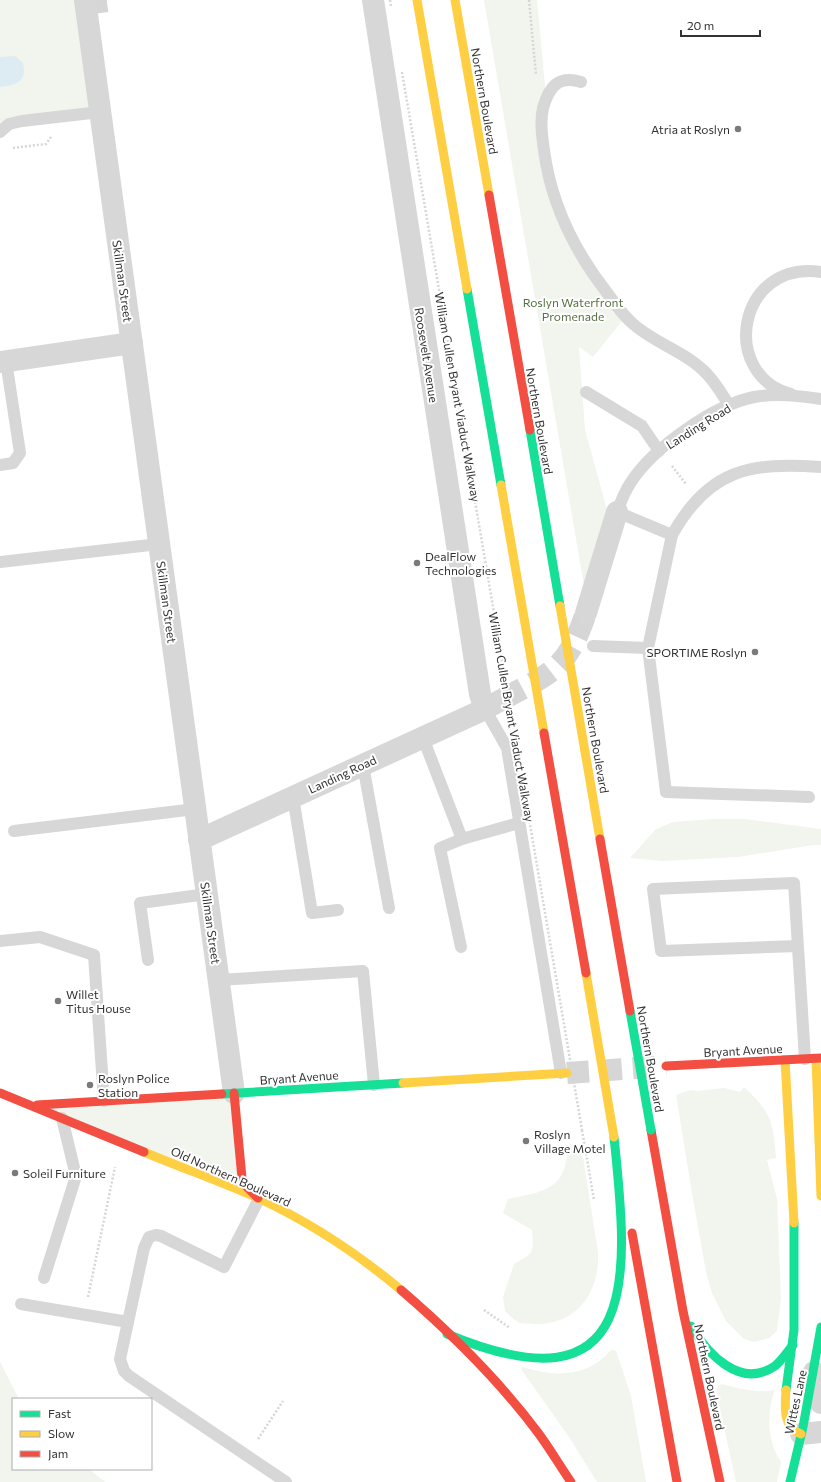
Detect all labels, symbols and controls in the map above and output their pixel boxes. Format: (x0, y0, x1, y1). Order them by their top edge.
scale bar (681, 12, 760, 38)
text: 20 m (687, 18, 714, 32)
street label: Northern Boulevard (469, 47, 501, 155)
place label: Atria at Roslyn (651, 122, 730, 136)
marker: Atria at Roslyn (733, 124, 743, 134)
street label: Skillman Street (110, 239, 136, 323)
street label: William Cullen Bryant Viaduct Walkway (433, 291, 483, 503)
park label: Roslyn Waterfront Promenade (523, 295, 623, 323)
street label: Roosevelt Avenue (413, 306, 441, 404)
street label: Northern Boulevard (524, 367, 556, 475)
street label: Landing Road (663, 400, 733, 451)
place label: DealFlow Technologies (425, 549, 497, 577)
marker: DealFlow Technologies (412, 558, 422, 568)
street label: Skillman Street (154, 560, 180, 644)
street label: William Cullen Bryant Viaduct Walkway (487, 611, 537, 823)
place label: SPORTIME Roslyn (647, 645, 747, 659)
marker: SPORTIME Roslyn (750, 647, 760, 657)
street label: Northern Boulevard (580, 686, 612, 794)
street label: Landing Road (306, 752, 378, 796)
street label: Skillman Street (198, 881, 224, 965)
place label: Willet Titus House (66, 987, 131, 1015)
marker: Willet Titus House (53, 996, 63, 1006)
street label: Northern Boulevard (635, 1005, 667, 1113)
street label: Bryant Avenue (703, 1041, 783, 1059)
street label: Bryant Avenue (259, 1067, 339, 1087)
place label: Roslyn Police Station (98, 1071, 169, 1099)
marker: Roslyn Police Station (85, 1080, 95, 1090)
place label: Roslyn Village Motel (534, 1127, 605, 1155)
marker: Roslyn Village Motel (521, 1136, 531, 1146)
street label: Old Northern Boulevard (169, 1143, 293, 1209)
place label: Soleil Furniture (23, 1166, 106, 1180)
marker: Soleil Furniture (10, 1168, 20, 1178)
street label: Northern Boulevard (692, 1323, 728, 1431)
street label: Wittes Lane (781, 1368, 809, 1436)
legend (12, 1398, 152, 1470)
text: Fast (48, 1406, 71, 1420)
text: Slow (48, 1426, 75, 1440)
text: Jam (48, 1446, 68, 1461)

